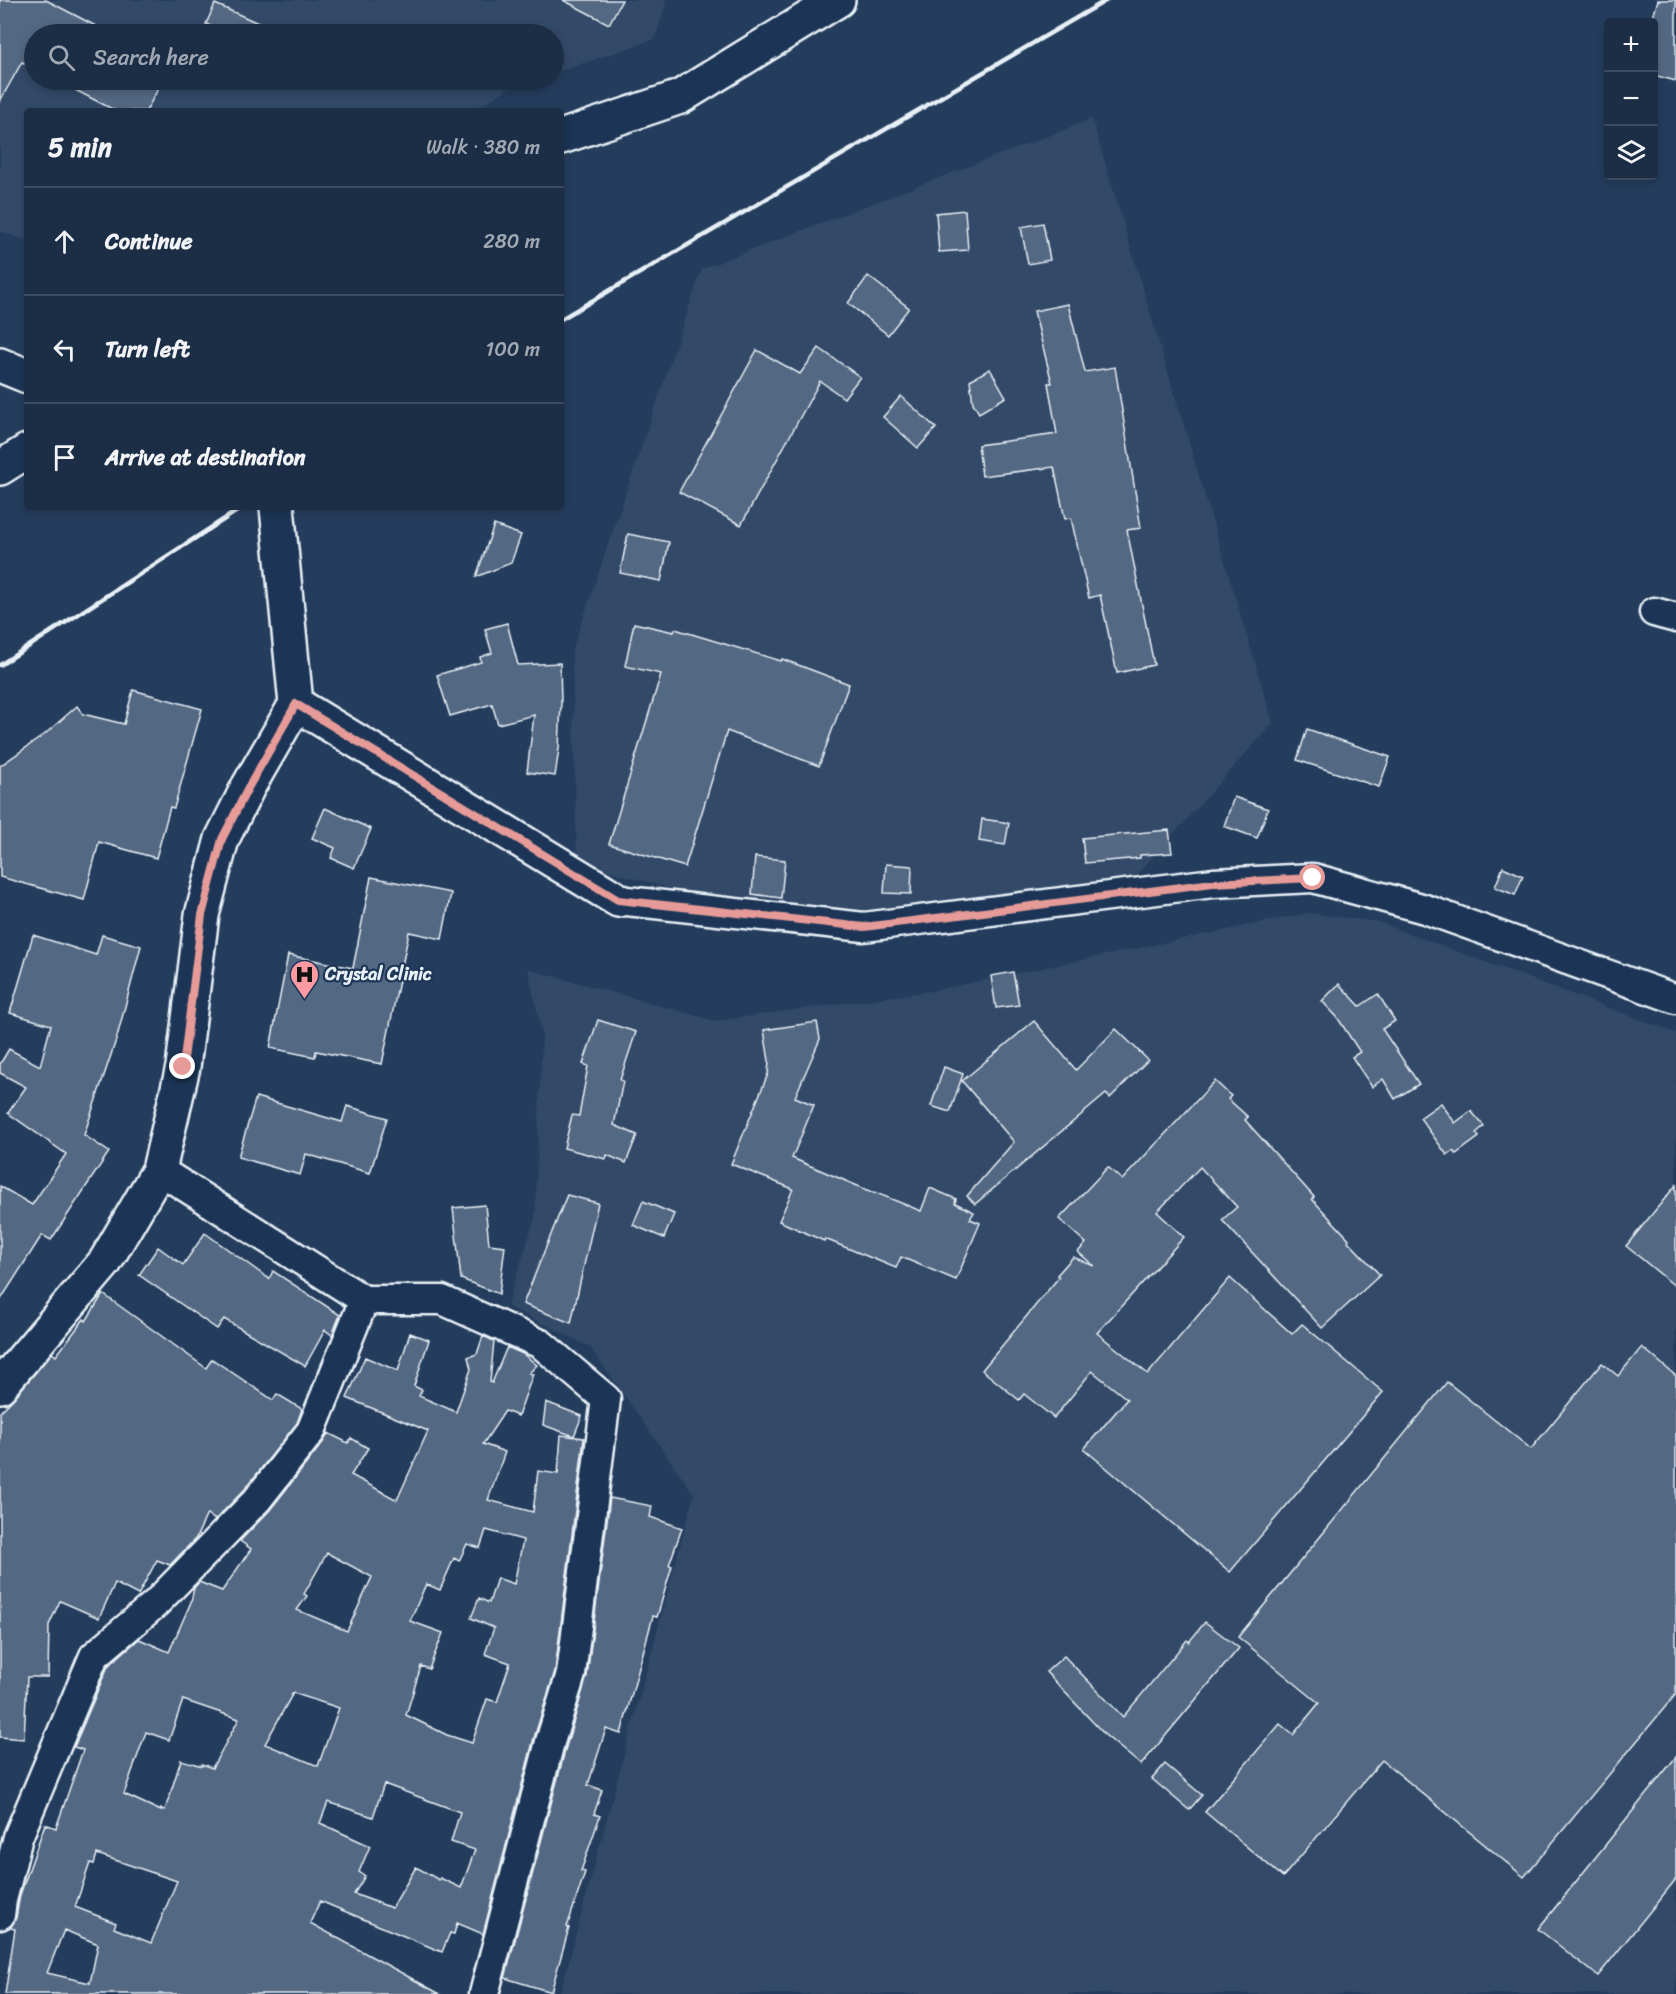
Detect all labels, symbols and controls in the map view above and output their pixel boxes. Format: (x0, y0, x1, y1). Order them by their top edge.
map controls (1604, 18, 1658, 180)
button: + (1604, 18, 1658, 72)
search box (24, 24, 564, 90)
text: Search here (93, 38, 209, 77)
icon: search (45, 41, 78, 74)
button: − (1604, 72, 1658, 126)
text: 5 min (48, 124, 112, 170)
button: layers (1604, 126, 1658, 180)
text: Walk · 380 m (426, 130, 540, 165)
text: Continue (105, 222, 193, 261)
text: 280 m (483, 224, 540, 259)
icon: ahead (48, 225, 81, 258)
text: Turn left (105, 330, 190, 369)
text: 100 m (486, 332, 540, 367)
icon: left (48, 333, 81, 366)
text: Arrive at destination (105, 438, 306, 477)
icon: arrive (48, 441, 81, 474)
route start (1299, 864, 1325, 890)
hospital icon: Crystal Clinic (288, 958, 320, 1000)
place label: Crystal Clinic (324, 958, 432, 990)
route end (169, 1053, 195, 1079)

